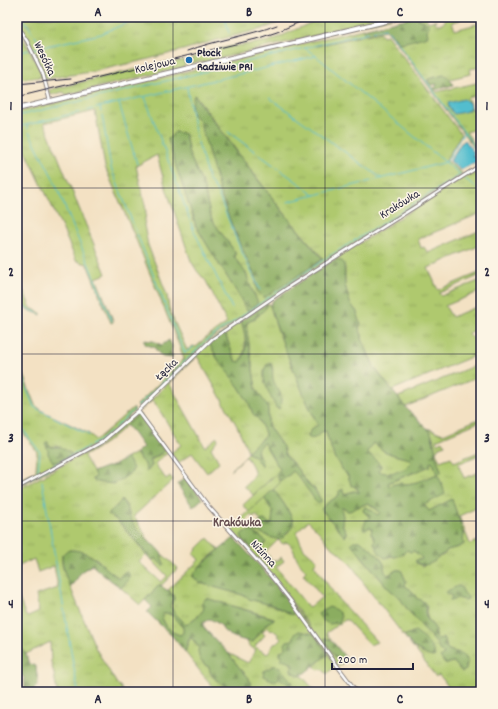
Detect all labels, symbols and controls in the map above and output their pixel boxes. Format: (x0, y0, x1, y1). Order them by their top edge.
text: A (94, 4, 102, 23)
text: B (246, 4, 252, 23)
text: C (397, 4, 404, 23)
street label: Wesółka (29, 39, 59, 79)
place label: Płock Radziwie PR1 (197, 45, 253, 76)
street label: Kolejowa (133, 53, 177, 79)
marker: Płock Radziwie PR1 (184, 55, 194, 65)
text: 1 (10, 98, 13, 117)
text: 1 (486, 98, 489, 117)
street label: Krakówka (377, 186, 424, 224)
text: 2 (8, 264, 14, 283)
text: 2 (484, 264, 490, 283)
street label: Łącka (151, 355, 182, 386)
text: 3 (8, 430, 14, 449)
text: 3 (484, 430, 490, 449)
district label: Krakówka (213, 514, 262, 533)
street label: Nizinna (246, 537, 280, 572)
text: 4 (8, 596, 14, 615)
text: 4 (484, 596, 490, 615)
scale bar (332, 645, 413, 671)
text: 200 m (338, 652, 367, 669)
text: A (94, 691, 102, 709)
text: B (246, 691, 252, 709)
text: C (397, 691, 404, 709)

